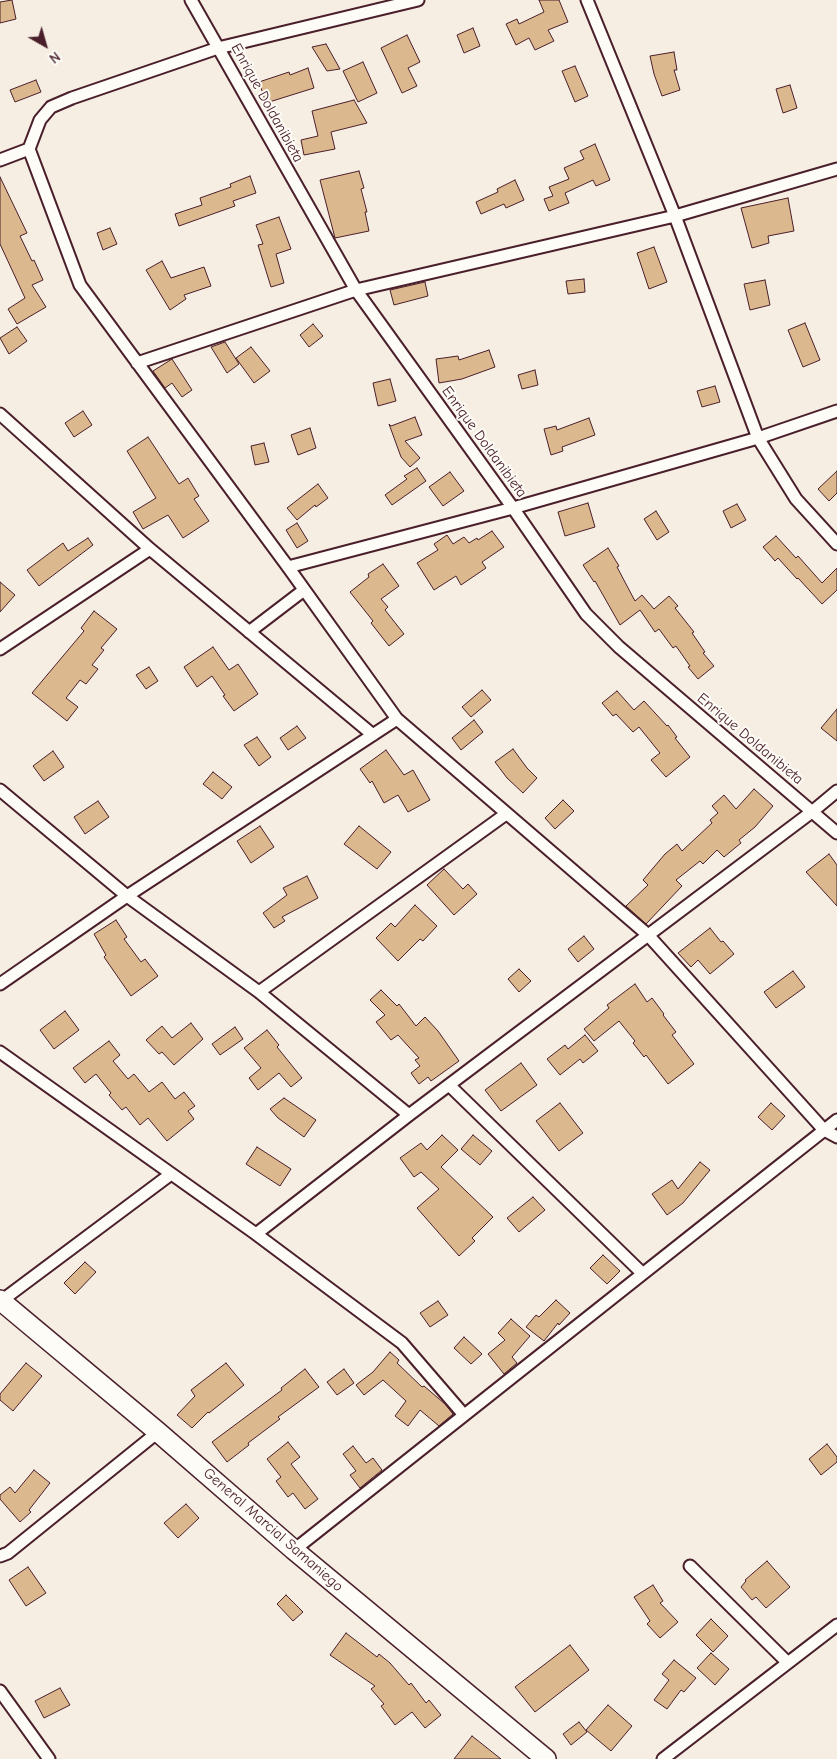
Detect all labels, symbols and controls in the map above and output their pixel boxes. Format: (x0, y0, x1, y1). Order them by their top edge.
north arrow (20, 20, 70, 70)
street label: Enrique Doldanibieta (227, 40, 307, 166)
text: N (46, 48, 63, 67)
street label: Enrique Doldanibieta (438, 383, 530, 501)
street label: Enrique Doldanibieta (693, 689, 807, 789)
street label: General Marcial Samaniego (199, 1464, 347, 1596)

